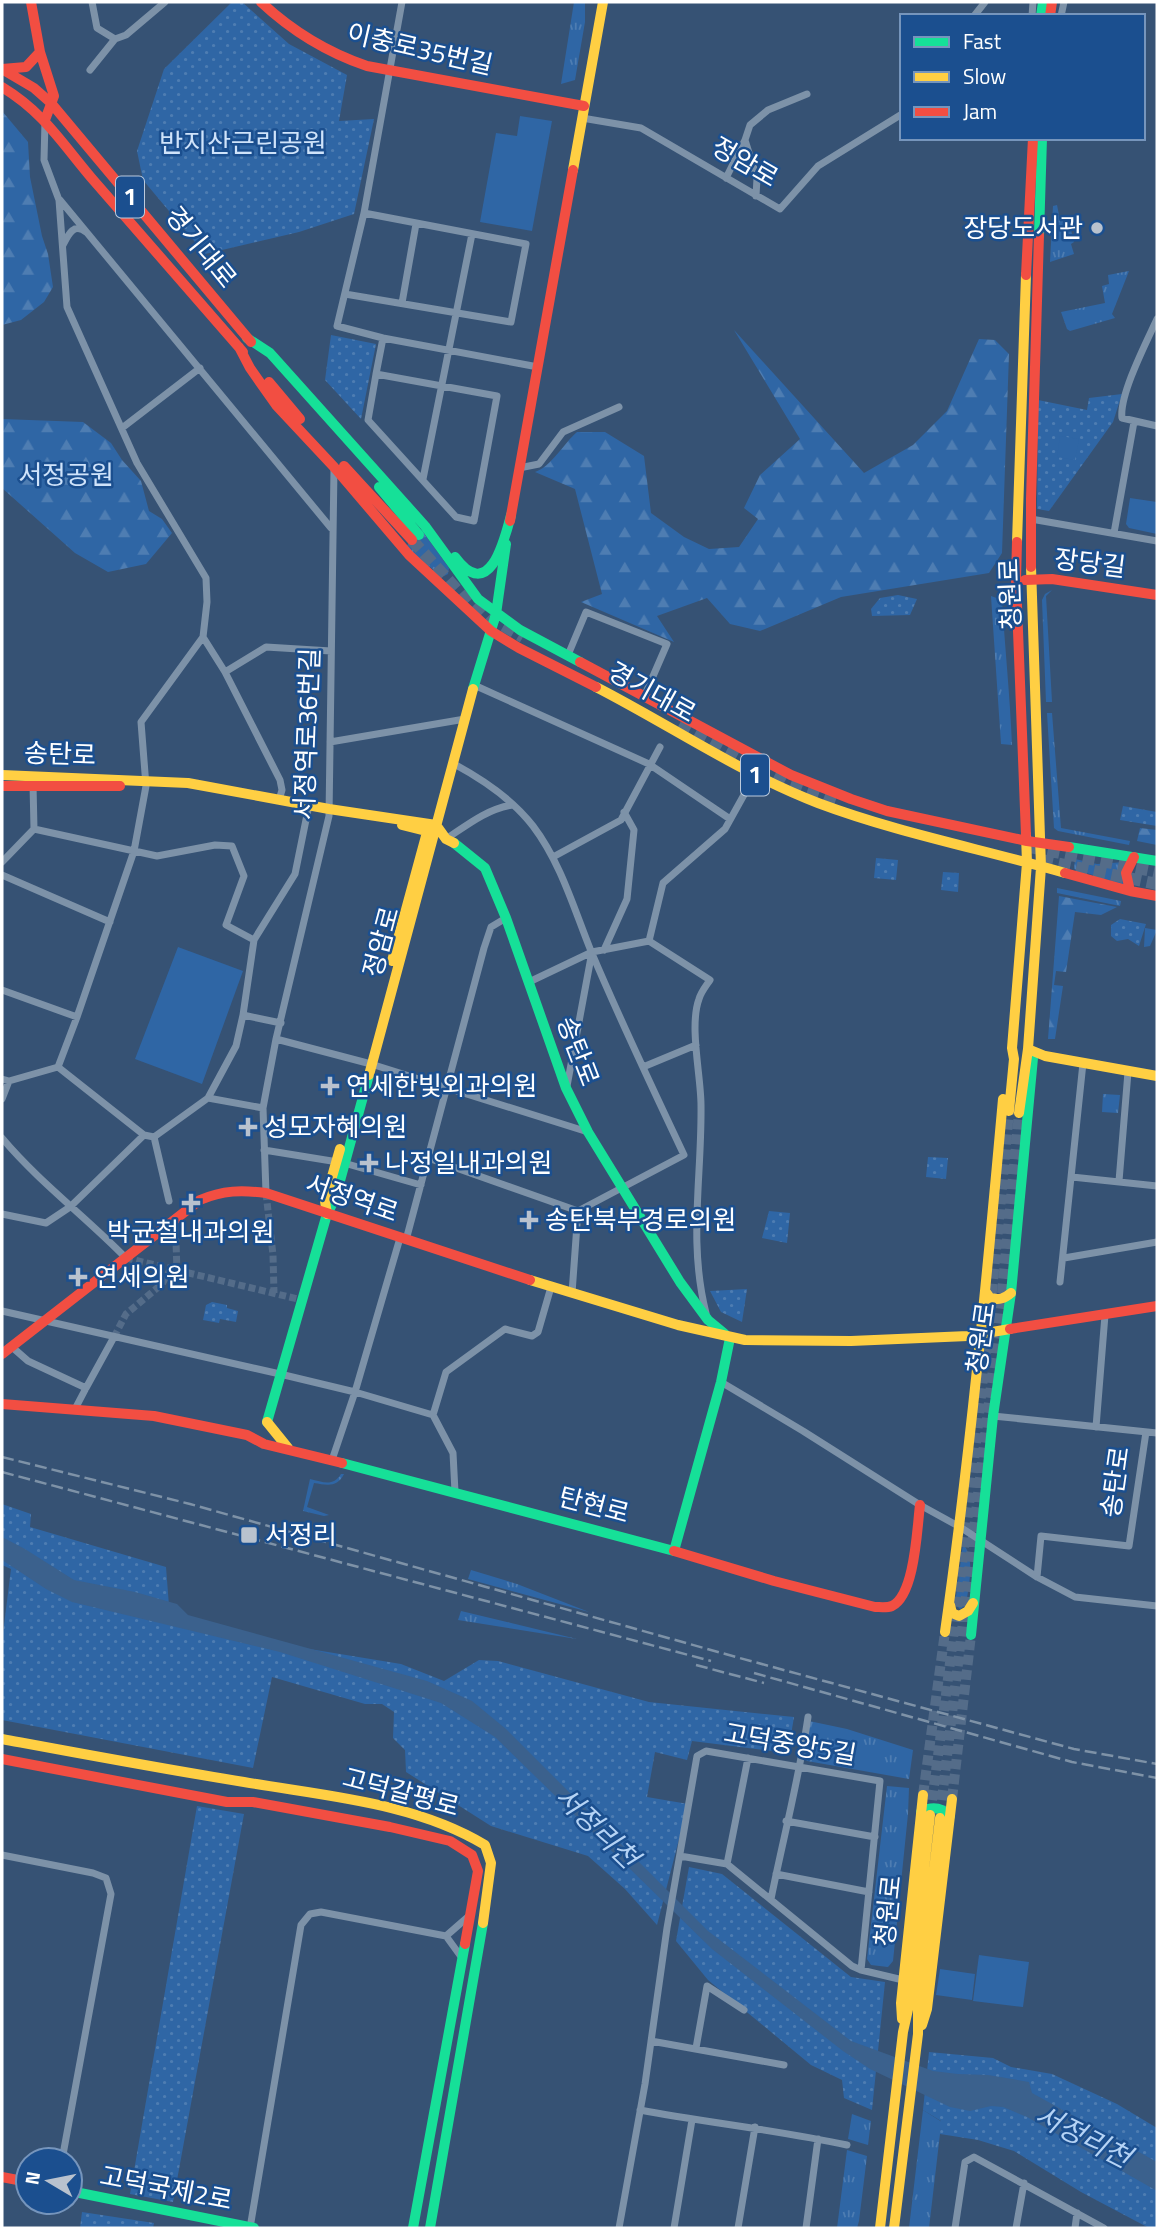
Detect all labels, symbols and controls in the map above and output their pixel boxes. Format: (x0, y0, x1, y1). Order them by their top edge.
street label: 이충로35번길 (343, 13, 497, 84)
legend (900, 14, 1145, 140)
text: Fast (963, 25, 1002, 57)
text: Slow (963, 60, 1006, 92)
text: Jam (963, 95, 997, 127)
park label: 반지산근린공원 (159, 123, 327, 162)
street label: 정암로 (704, 127, 786, 196)
road number: 1 (116, 176, 144, 218)
street label: 경기대로 (156, 197, 247, 296)
place label: 장당도서관 (963, 208, 1083, 247)
marker: 장당도서관 (1089, 220, 1105, 236)
park label: 서정공원 (18, 455, 114, 494)
street label: 장당길 (1052, 539, 1128, 586)
street label: 청원로 (989, 557, 1030, 631)
street label: 서정역로36번길 (284, 647, 329, 821)
street label: 경기대로 (601, 651, 704, 732)
street label: 송탄로 (23, 733, 97, 774)
road number: 1 (741, 754, 769, 796)
street label: 정암로 (352, 902, 409, 982)
street label: 송탄로 (547, 1010, 610, 1091)
place label: 연세한빛외과의원 (346, 1066, 537, 1105)
marker: 연세한빛외과의원 (320, 1076, 340, 1096)
place label: 성모자혜의원 (264, 1107, 408, 1146)
marker: 성모자혜의원 (238, 1117, 258, 1137)
place label: 나정일내과의원 (385, 1143, 552, 1182)
marker: 나정일내과의원 (359, 1153, 379, 1173)
street label: 서정역로 (301, 1164, 404, 1232)
marker: 박균철내과의원 (181, 1193, 201, 1213)
place label: 송탄북부경로의원 (545, 1200, 736, 1239)
marker: 송탄북부경로의원 (519, 1210, 539, 1230)
place label: 박균철내과의원 (107, 1212, 275, 1251)
place label: 연세의원 (94, 1257, 190, 1296)
marker: 연세의원 (68, 1267, 88, 1287)
street label: 청원로 (956, 1300, 1005, 1376)
street label: 송탄로 (1090, 1444, 1139, 1520)
street label: 탄현로 (554, 1476, 634, 1533)
place label: 서정리 (265, 1515, 337, 1554)
marker: 서정리 (239, 1525, 259, 1545)
street label: 고덕중앙5길 (721, 1713, 860, 1774)
street label: 고덕갈평로 (338, 1757, 464, 1826)
water label: 서정리천 (545, 1775, 652, 1880)
street label: 청원로 (864, 1873, 911, 1949)
water label: 서정리천 (1028, 2093, 1142, 2180)
north arrow (14, 2146, 84, 2216)
street label: 고덕국제2로 (97, 2156, 236, 2219)
text: N (16, 2169, 47, 2187)

